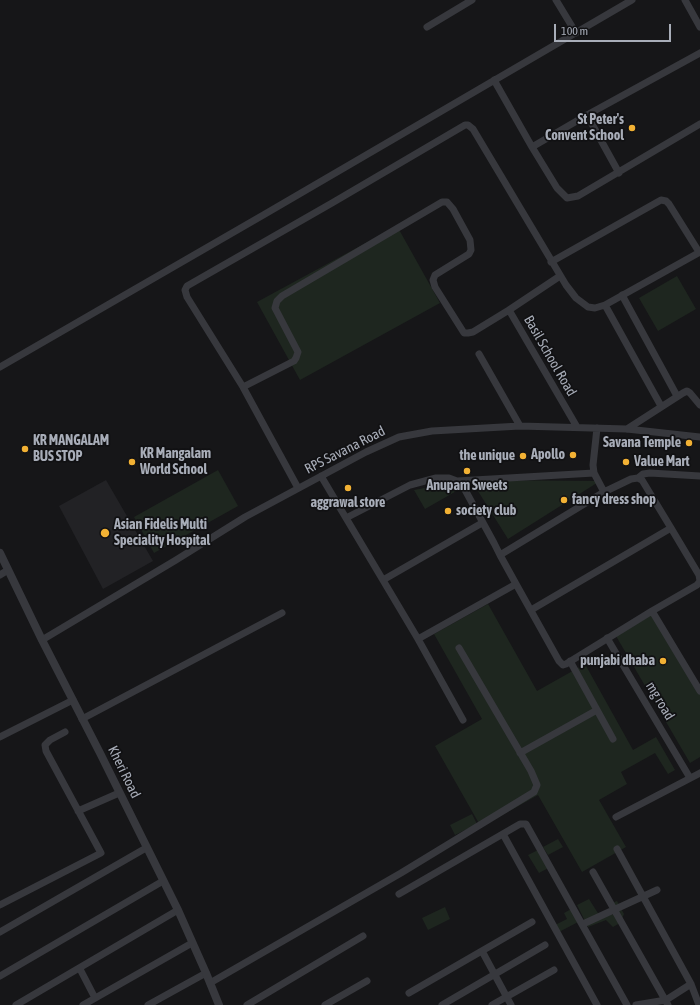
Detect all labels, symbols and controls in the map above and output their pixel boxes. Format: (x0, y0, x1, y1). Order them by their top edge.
scale bar (556, 16, 673, 42)
text: 100 m (561, 24, 588, 38)
place label: St Peter's Convent School (545, 112, 624, 144)
marker: St Peter's Convent School (627, 123, 637, 133)
street label: Basil School Road (520, 313, 580, 399)
street label: RPS Savana Road (302, 423, 388, 477)
place label: KR MANGALAM BUS STOP (33, 433, 109, 466)
place label: Savana Temple (603, 435, 681, 451)
marker: Savana Temple (684, 438, 694, 448)
marker: KR MANGALAM BUS STOP (20, 444, 30, 454)
place label: KR Mangalam World School (140, 446, 211, 478)
place label: Apollo (531, 447, 565, 463)
place label: the unique (459, 448, 515, 464)
marker: Apollo (568, 450, 578, 460)
marker: the unique (518, 451, 528, 461)
place label: Value Mart (634, 454, 690, 470)
marker: KR Mangalam World School (127, 457, 137, 467)
marker: Value Mart (621, 457, 631, 467)
marker: Anupam Sweets (462, 466, 472, 476)
place label: Anupam Sweets (426, 478, 508, 494)
marker: aggrawal store (343, 483, 353, 493)
place label: fancy dress shop (572, 492, 656, 508)
place label: aggrawal store (311, 495, 385, 511)
marker: fancy dress shop (559, 495, 569, 505)
place label: society club (456, 503, 516, 519)
marker: society club (443, 506, 453, 516)
place label: Asian Fidelis Multi Speciality Hospital (114, 517, 210, 550)
marker: Asian Fidelis Multi Speciality Hospital (99, 527, 111, 539)
place label: punjabi dhaba (580, 653, 655, 669)
marker: punjabi dhaba (658, 656, 668, 666)
street label: mg road (642, 679, 678, 723)
street label: Kheri Road (104, 743, 144, 801)

